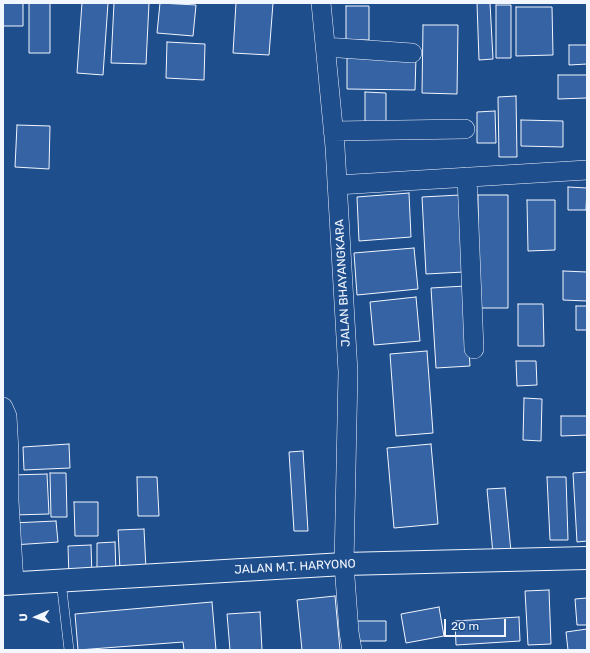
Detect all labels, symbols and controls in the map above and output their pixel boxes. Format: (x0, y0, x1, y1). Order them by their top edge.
street label: JALAN BHAYANGKARA (332, 219, 354, 347)
street label: JALAN M.T. HARYONO (234, 557, 356, 577)
north arrow (16, 597, 56, 637)
scale bar (446, 611, 508, 637)
text: U (17, 613, 30, 622)
text: 20 m (451, 619, 479, 633)

